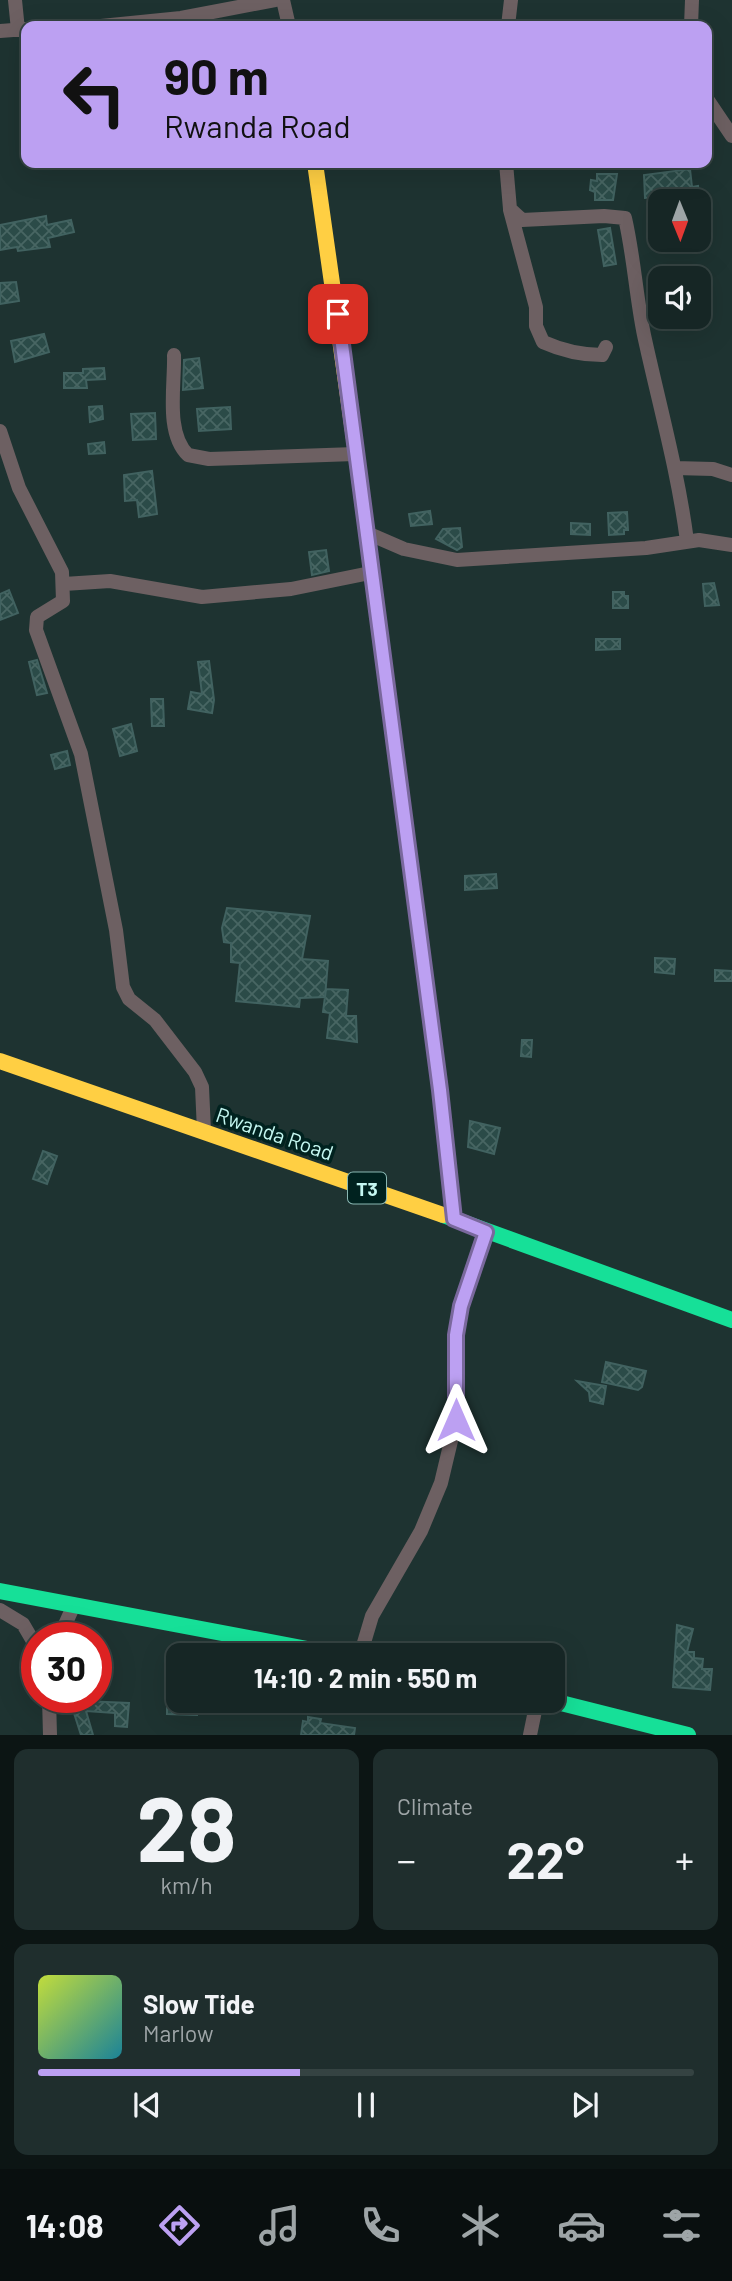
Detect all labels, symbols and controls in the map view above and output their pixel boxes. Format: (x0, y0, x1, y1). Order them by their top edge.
text: 90 m (164, 46, 269, 105)
icon: left (49, 49, 140, 140)
text: Rwanda Road (164, 106, 351, 144)
north arrow (648, 189, 710, 252)
map controls (648, 189, 711, 329)
button: sound (648, 266, 711, 329)
pin (308, 284, 368, 344)
icon: arrive (319, 295, 357, 333)
street label: Rwanda Road (213, 1101, 337, 1165)
road number: T3 (348, 1172, 386, 1204)
position arrow (419, 1383, 493, 1457)
speed limit sign: 30 (21, 1622, 112, 1713)
text: 14:10 · 2 min · 550 m (254, 1662, 477, 1693)
text: 28 (136, 1771, 237, 1880)
text: Climate (397, 1792, 473, 1820)
text: 22° (507, 1827, 584, 1889)
text: − (397, 1836, 416, 1882)
text: + (675, 1836, 694, 1882)
text: km/h (160, 1871, 213, 1899)
text: Slow Tide (143, 1988, 255, 2019)
text: Marlow (143, 2019, 214, 2047)
icon: previous (128, 2086, 166, 2124)
icon: pause (347, 2086, 385, 2124)
icon: next (566, 2086, 604, 2124)
icon: directions (155, 2201, 204, 2250)
icon: music (255, 2201, 304, 2250)
icon: phone (356, 2201, 405, 2250)
icon: climate (456, 2201, 505, 2250)
icon: car (557, 2201, 606, 2250)
icon: filters (657, 2201, 706, 2250)
text: 14:08 (26, 2206, 104, 2244)

